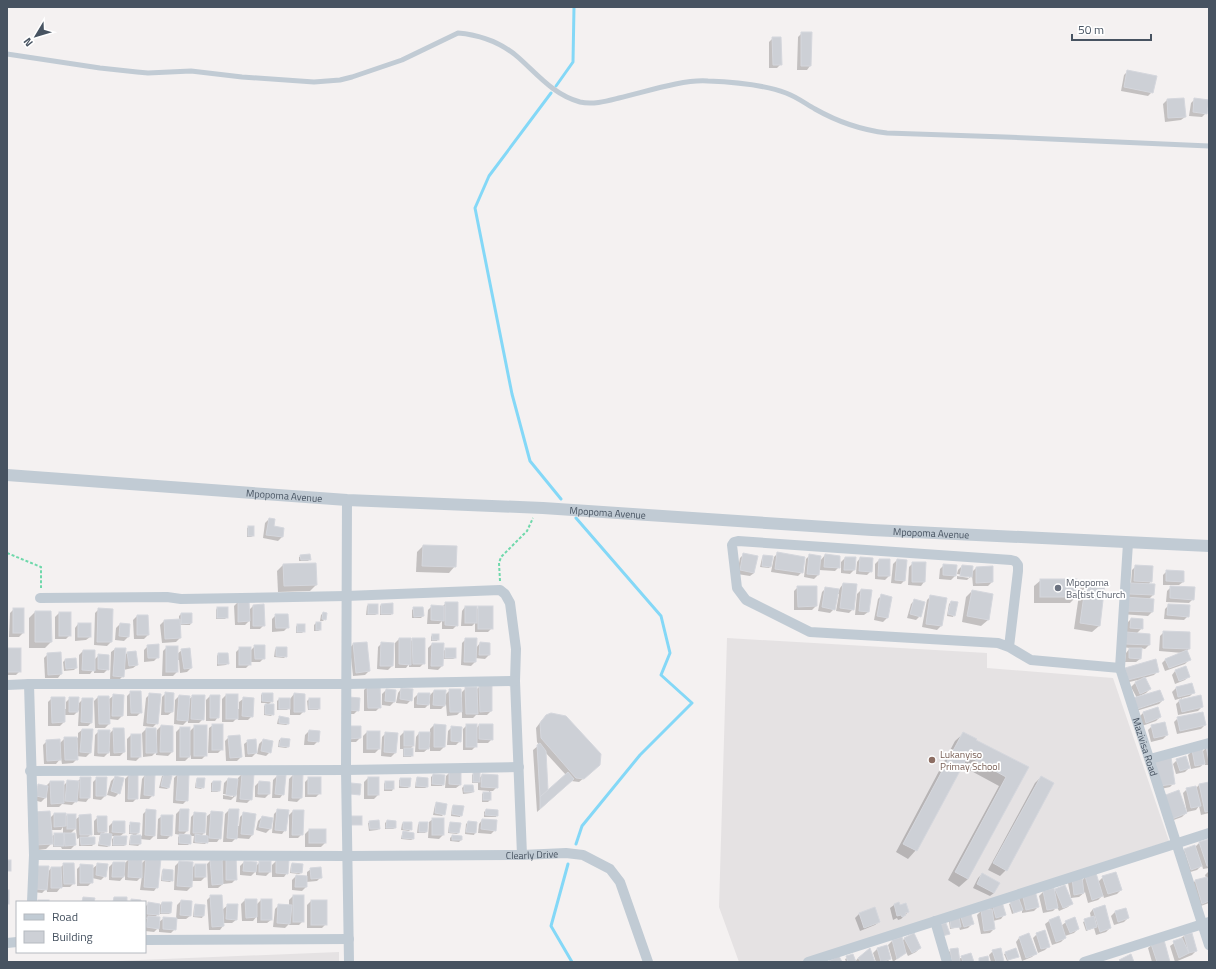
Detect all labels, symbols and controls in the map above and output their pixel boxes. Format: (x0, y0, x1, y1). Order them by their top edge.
north arrow (16, 16, 56, 56)
scale bar (1072, 16, 1151, 42)
text: 50 m (1078, 20, 1104, 39)
text: N (19, 34, 37, 50)
street label: Mpopoma Avenue (246, 485, 323, 506)
street label: Mpopoma Avenue (569, 502, 646, 522)
street label: Mpopoma Avenue (893, 524, 970, 542)
place label: Mpopoma Ba[tist Church (1066, 575, 1125, 602)
marker: Mpopoma Ba[tist Church (1053, 583, 1063, 593)
street label: Mazivisa Road (1129, 716, 1162, 778)
place label: Lukanyiso Primay School (940, 747, 1000, 774)
marker: Lukanyiso Primay School (927, 755, 937, 765)
street label: Clearly Drive (506, 846, 559, 863)
legend (16, 901, 146, 953)
text: Road (52, 907, 78, 926)
text: Building (52, 927, 93, 946)

